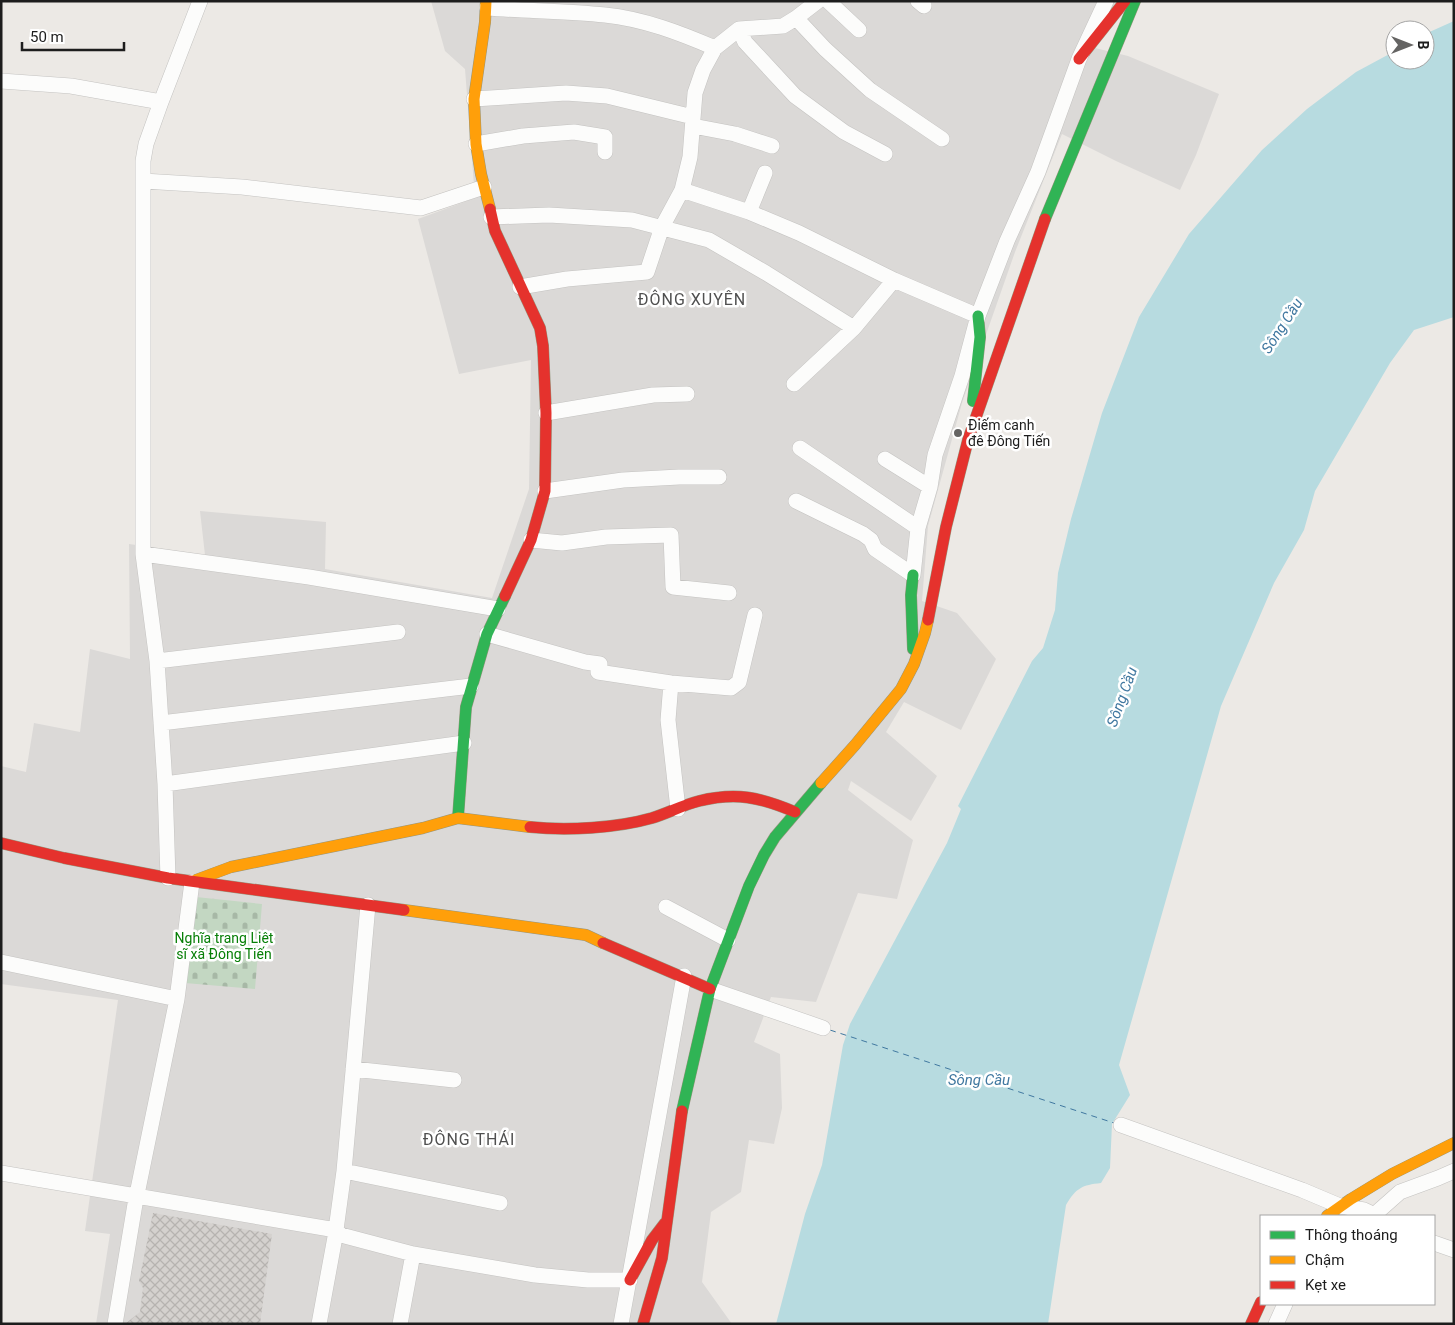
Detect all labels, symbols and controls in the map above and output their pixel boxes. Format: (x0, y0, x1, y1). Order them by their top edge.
scale bar (22, 20, 125, 52)
north arrow (1385, 20, 1435, 70)
text: 50 m (30, 28, 64, 46)
text: B (1415, 41, 1431, 50)
district label: ĐÔNG XUYÊN (638, 289, 746, 309)
water label: Sông Cầu (1258, 295, 1306, 357)
place label: Điếm canh đê Đông Tiến (968, 417, 1050, 449)
marker: Điếm canh đê Đông Tiến (952, 427, 964, 439)
water label: Sông Cầu (1103, 665, 1141, 729)
park label: Nghĩa trang Liệt sĩ xã Đông Tiến (175, 930, 274, 962)
water label: Sông Cầu (948, 1071, 1010, 1089)
district label: ĐÔNG THÁI (423, 1129, 515, 1149)
legend (1260, 1215, 1435, 1305)
text: Thông thoáng (1305, 1226, 1398, 1244)
text: Chậm (1305, 1251, 1344, 1269)
text: Kẹt xe (1305, 1276, 1346, 1294)

